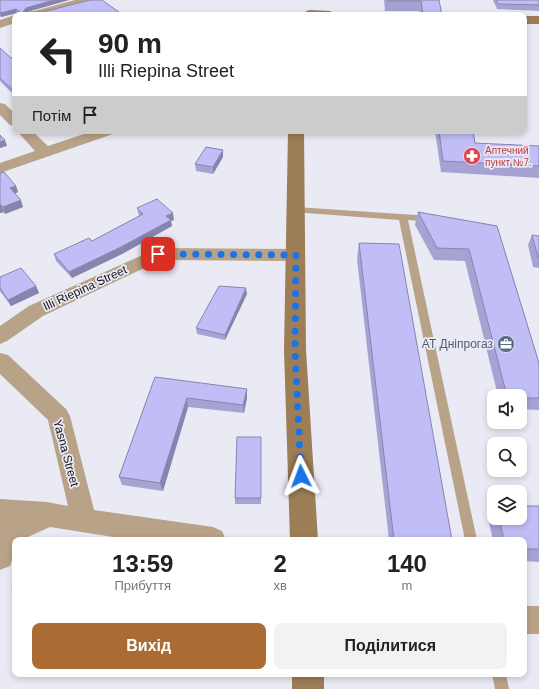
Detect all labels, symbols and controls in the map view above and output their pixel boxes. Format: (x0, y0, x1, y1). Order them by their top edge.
icon: left (32, 28, 84, 80)
text: 90 m (98, 28, 162, 59)
text: Illi Riepina Street (98, 61, 234, 81)
icon: arrive (79, 104, 101, 126)
text: Потім (32, 107, 71, 124)
place label: Аптечний пункт №7. (485, 145, 532, 168)
pharmacy icon: Аптечний пункт №7. (462, 146, 482, 166)
pin (141, 237, 175, 271)
icon: arrive (147, 243, 169, 265)
street label: Illi Riepina Street (41, 262, 130, 314)
office icon: АТ Дніпрогаз (496, 334, 516, 354)
place label: АТ Дніпрогаз (422, 337, 493, 351)
map controls (487, 389, 527, 525)
button: sound (487, 389, 527, 429)
street label: Yasna Street (50, 418, 82, 489)
button: search (487, 437, 527, 477)
position arrow (280, 455, 322, 497)
button: layers (487, 485, 527, 525)
text: 13:59 (112, 550, 173, 577)
text: 2 (273, 550, 287, 577)
text: 140 (387, 550, 427, 577)
text: Прибуття (115, 578, 171, 593)
text: хв (273, 578, 287, 593)
text: m (401, 578, 412, 593)
button: Вихід (32, 623, 266, 669)
button: Поділитися (274, 623, 507, 669)

